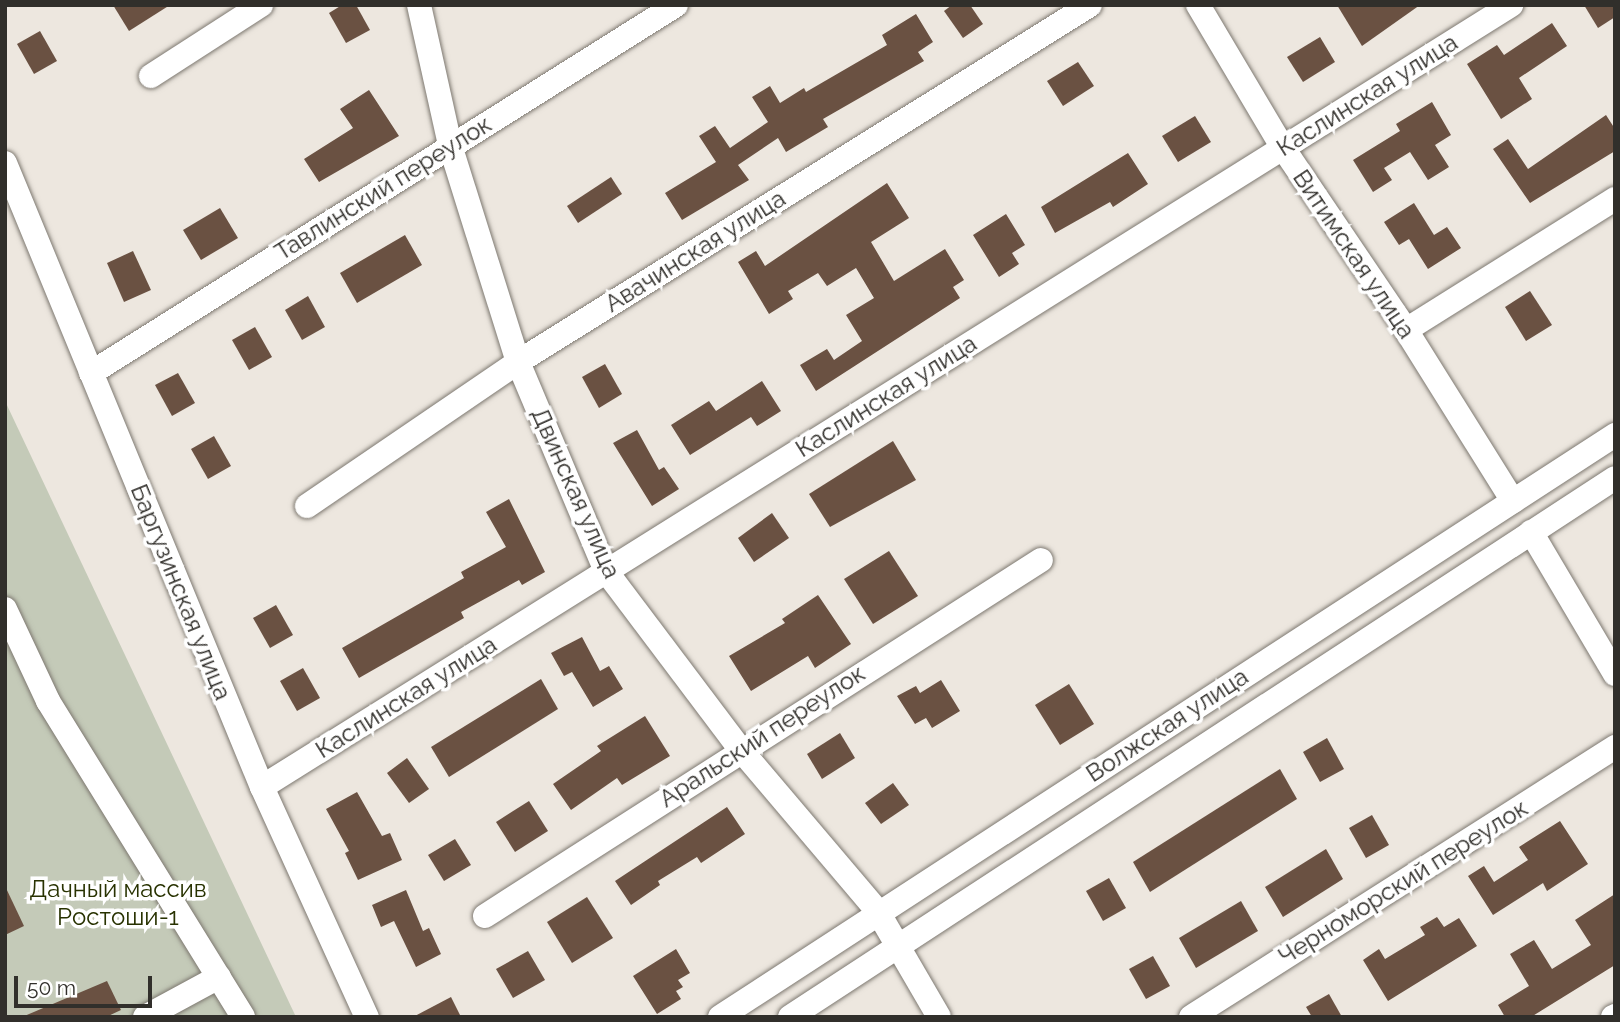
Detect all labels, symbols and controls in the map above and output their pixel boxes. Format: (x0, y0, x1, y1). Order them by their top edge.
street label: Каслинская улица (1271, 28, 1463, 162)
street label: Тавлинский переулок (269, 110, 497, 266)
street label: Витимская улица (1287, 164, 1421, 344)
street label: Авачинская улица (599, 184, 791, 318)
street label: Каслинская улица (790, 329, 982, 463)
street label: Двинская улица (525, 403, 627, 583)
street label: Баргузинская улица (124, 480, 238, 704)
street label: Каслинская улица (310, 630, 502, 764)
street label: Аральский переулок (654, 659, 870, 813)
street label: Волжская улица (1080, 662, 1254, 788)
street label: Черноморский переулок (1273, 793, 1533, 971)
park label: Дачный массив Ростоши-1 (29, 875, 207, 931)
scale bar (18, 962, 156, 1006)
text: 50 m (27, 975, 76, 1000)

